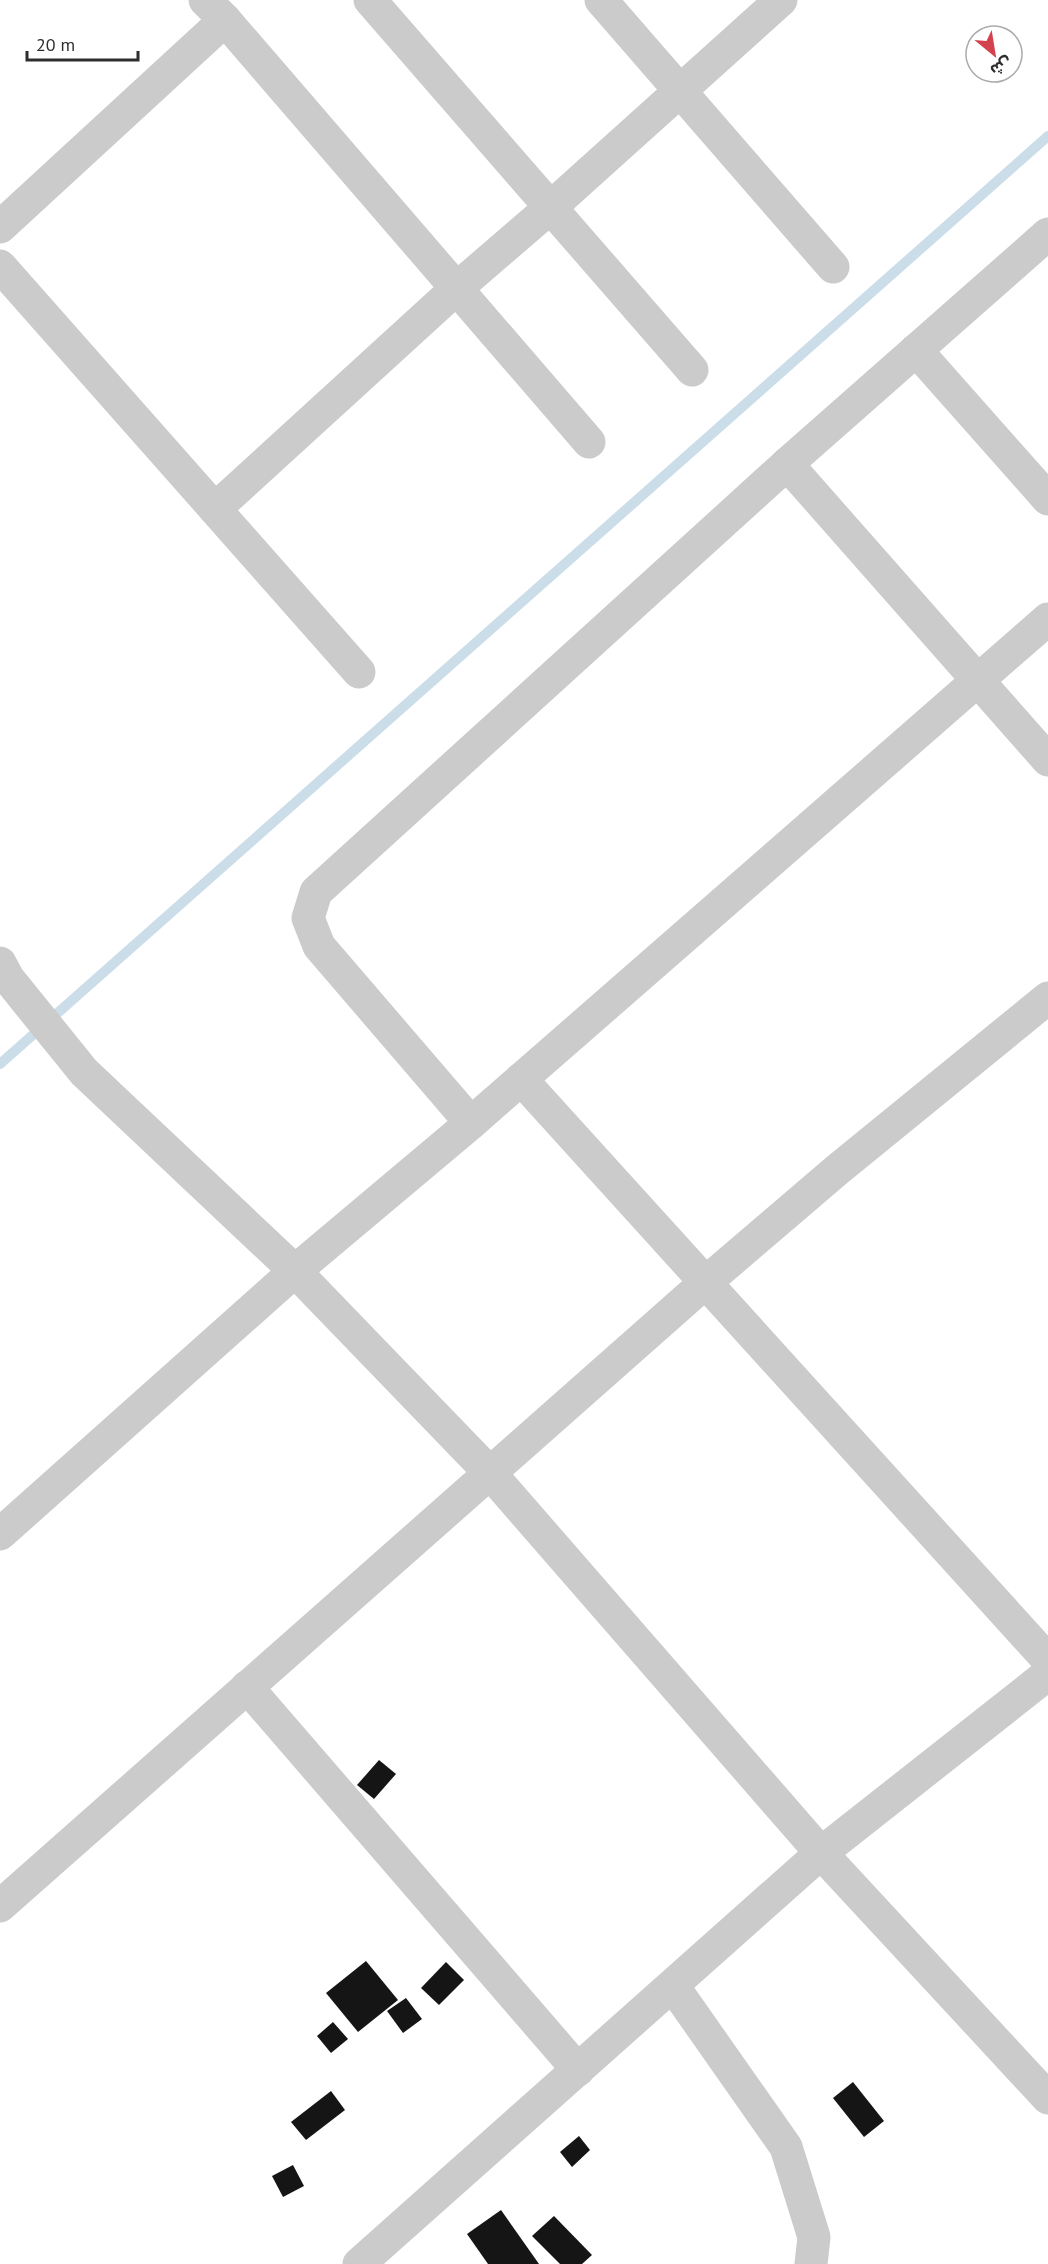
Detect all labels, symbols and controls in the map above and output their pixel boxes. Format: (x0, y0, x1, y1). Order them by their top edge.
scale bar (27, 24, 138, 62)
north arrow (964, 24, 1024, 84)
text: 20 m (36, 33, 75, 56)
text: ش (987, 53, 1016, 81)

